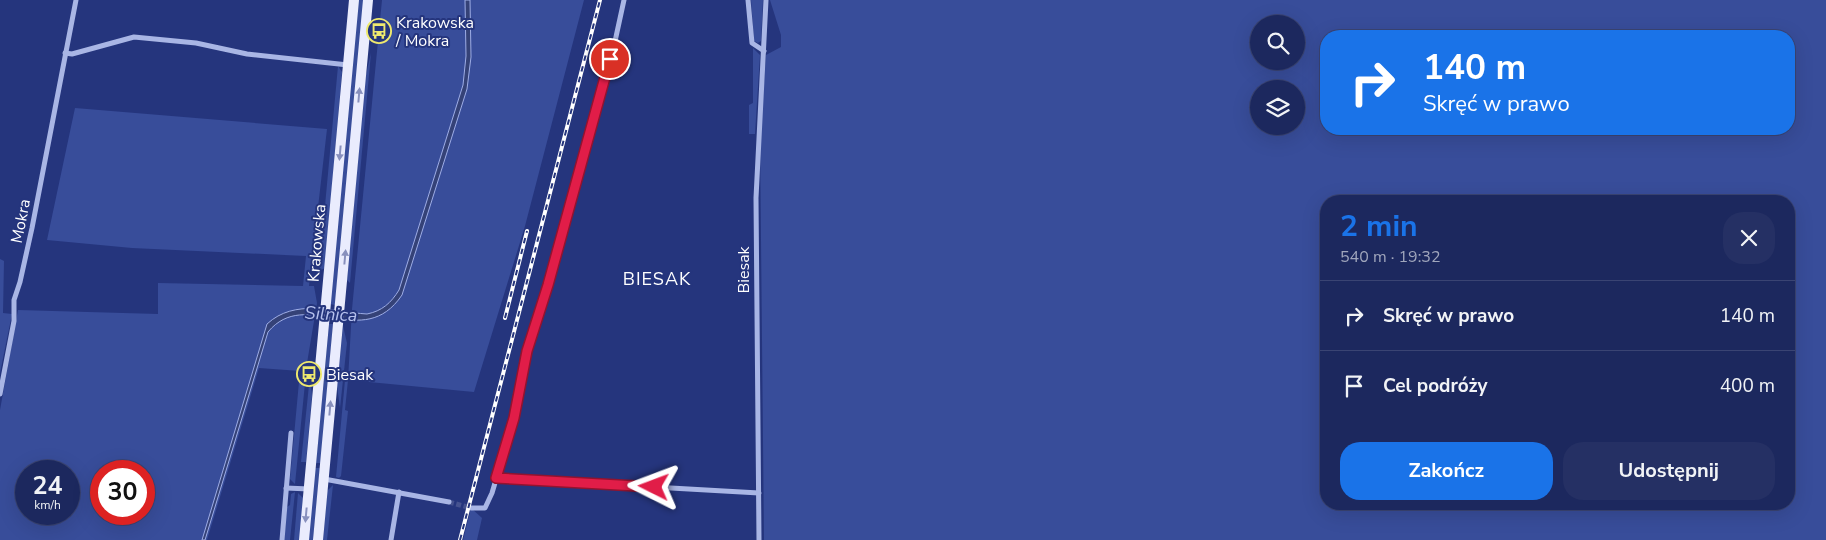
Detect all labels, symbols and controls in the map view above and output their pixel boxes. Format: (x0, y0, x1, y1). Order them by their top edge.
place label: Krakowska / Mokra (395, 12, 474, 52)
map controls (1250, 15, 1305, 135)
button: search (1250, 15, 1305, 70)
bus stop icon: Krakowska / Mokra (366, 18, 392, 44)
pin (589, 38, 631, 80)
text: 140 m (1423, 44, 1526, 91)
icon: arrive (596, 45, 624, 73)
icon: right (1340, 50, 1405, 115)
button: layers (1250, 80, 1305, 135)
one-way arrow (355, 87, 363, 103)
text: Skręć w prawo (1423, 89, 1570, 119)
one-way arrow (336, 145, 344, 161)
street label: Mokra (6, 197, 36, 245)
street label: Krakowska (303, 203, 331, 283)
text: 2 min (1340, 206, 1418, 247)
button: close (1723, 212, 1775, 264)
street label: Biesak (733, 245, 755, 294)
text: 540 m · 19:32 (1340, 246, 1441, 268)
one-way arrow (341, 248, 349, 264)
district label: BIESAK (623, 267, 691, 291)
water label: Silnica (304, 301, 358, 327)
icon: right (1340, 302, 1368, 330)
text: Skręć w prawo (1383, 303, 1514, 329)
text: 140 m (1720, 303, 1775, 329)
bus stop icon: Biesak (296, 361, 322, 387)
place label: Biesak (326, 364, 374, 386)
icon: arrive (1340, 372, 1368, 400)
text: Cel podróży (1383, 373, 1487, 399)
text: 400 m (1720, 373, 1775, 399)
one-way arrow (327, 400, 335, 416)
button: Zakończ (1340, 442, 1553, 500)
button: Udostępnij (1563, 442, 1775, 500)
speed limit sign: 30 (90, 460, 155, 525)
position arrow (627, 460, 679, 512)
text: 24 (32, 469, 63, 503)
text: km/h (34, 497, 61, 513)
one-way arrow (302, 507, 310, 523)

